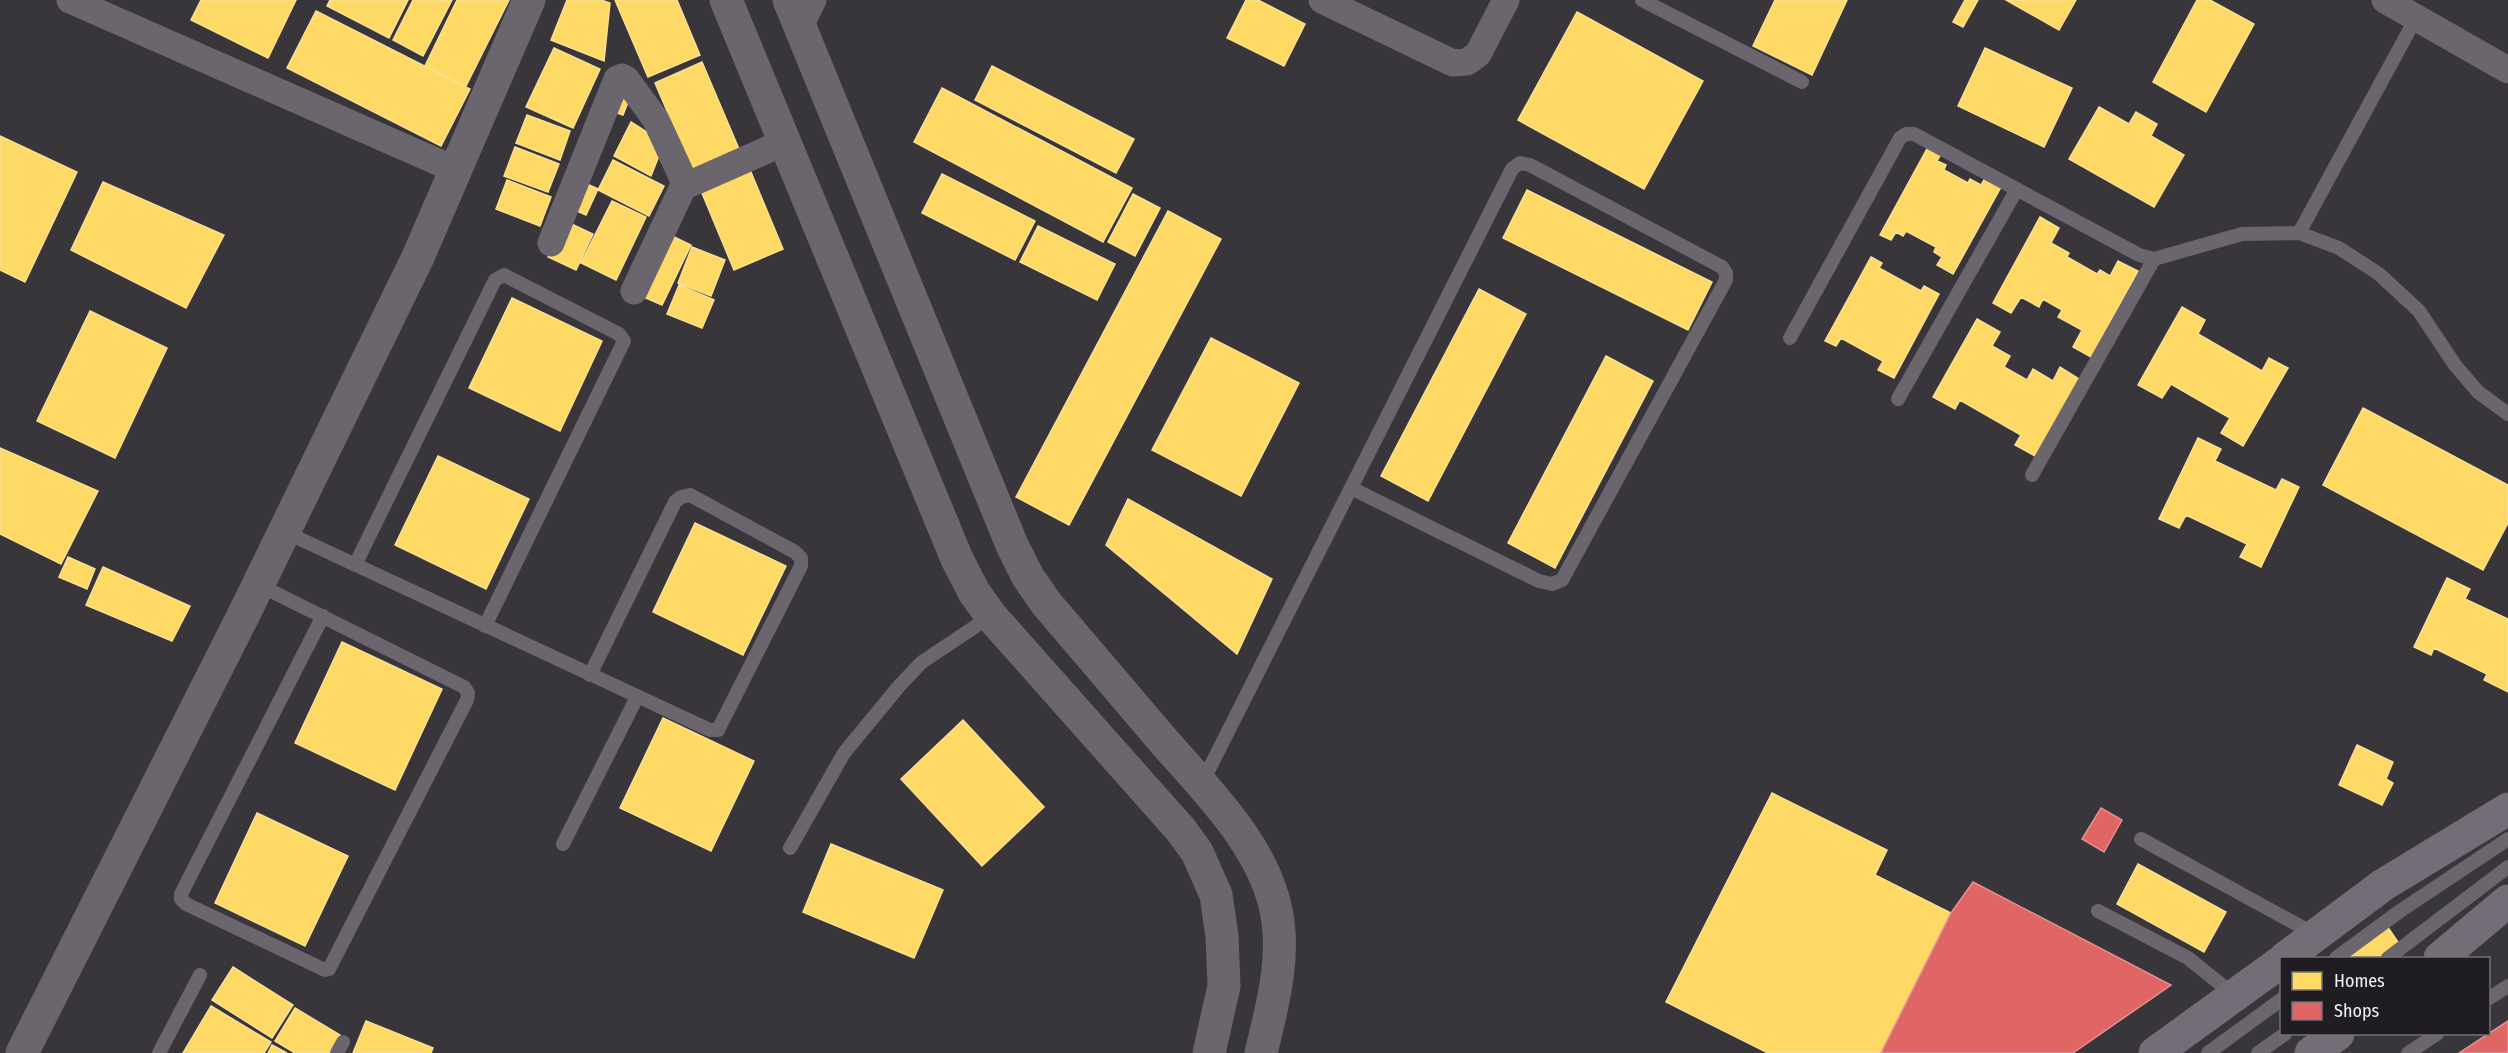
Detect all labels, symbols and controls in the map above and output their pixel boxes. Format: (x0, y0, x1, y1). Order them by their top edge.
legend (2280, 957, 2490, 1035)
text: Homes (2334, 970, 2385, 992)
text: Shops (2334, 1000, 2379, 1022)

